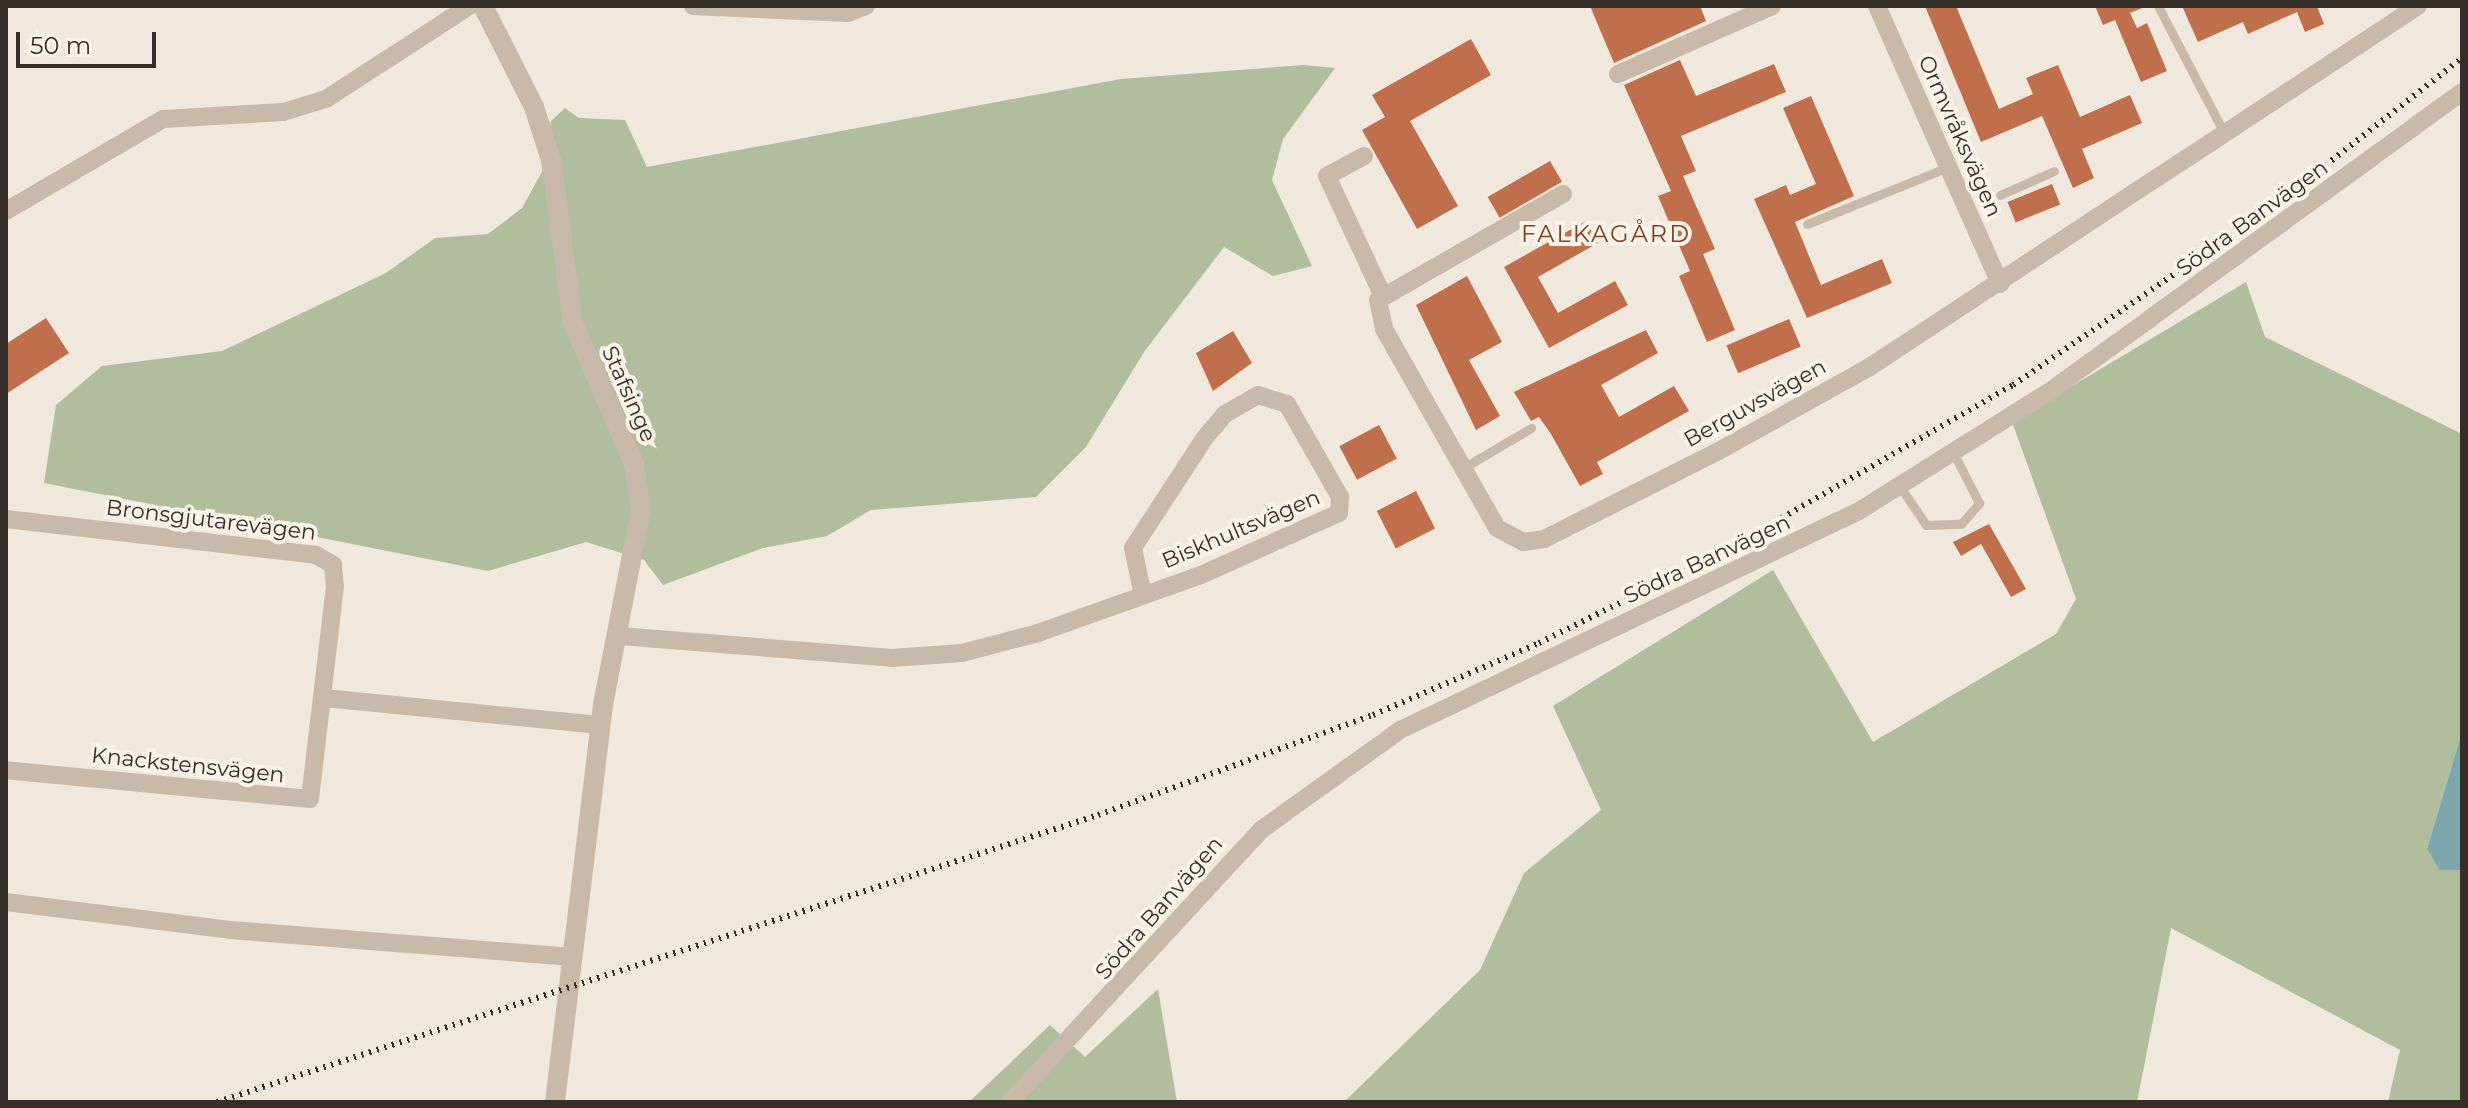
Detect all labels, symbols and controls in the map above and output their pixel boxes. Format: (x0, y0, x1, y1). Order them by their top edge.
scale bar (20, 16, 160, 66)
text: 50 m (30, 31, 91, 60)
street label: Ormvråksvägen (1913, 51, 2007, 221)
street label: Södra Banvägen (2171, 154, 2333, 282)
district label: FALKAGÅRD (1521, 220, 1691, 248)
street label: Stafsinge (596, 342, 662, 446)
street label: Berguvsvägen (1679, 353, 1831, 453)
street label: Biskhultsvägen (1158, 484, 1324, 574)
street label: Bronsgjutarevägen (105, 494, 317, 546)
street label: Södra Banvägen (1619, 509, 1795, 609)
street label: Knackstensvägen (90, 742, 286, 788)
street label: Södra Banvägen (1090, 831, 1228, 985)

